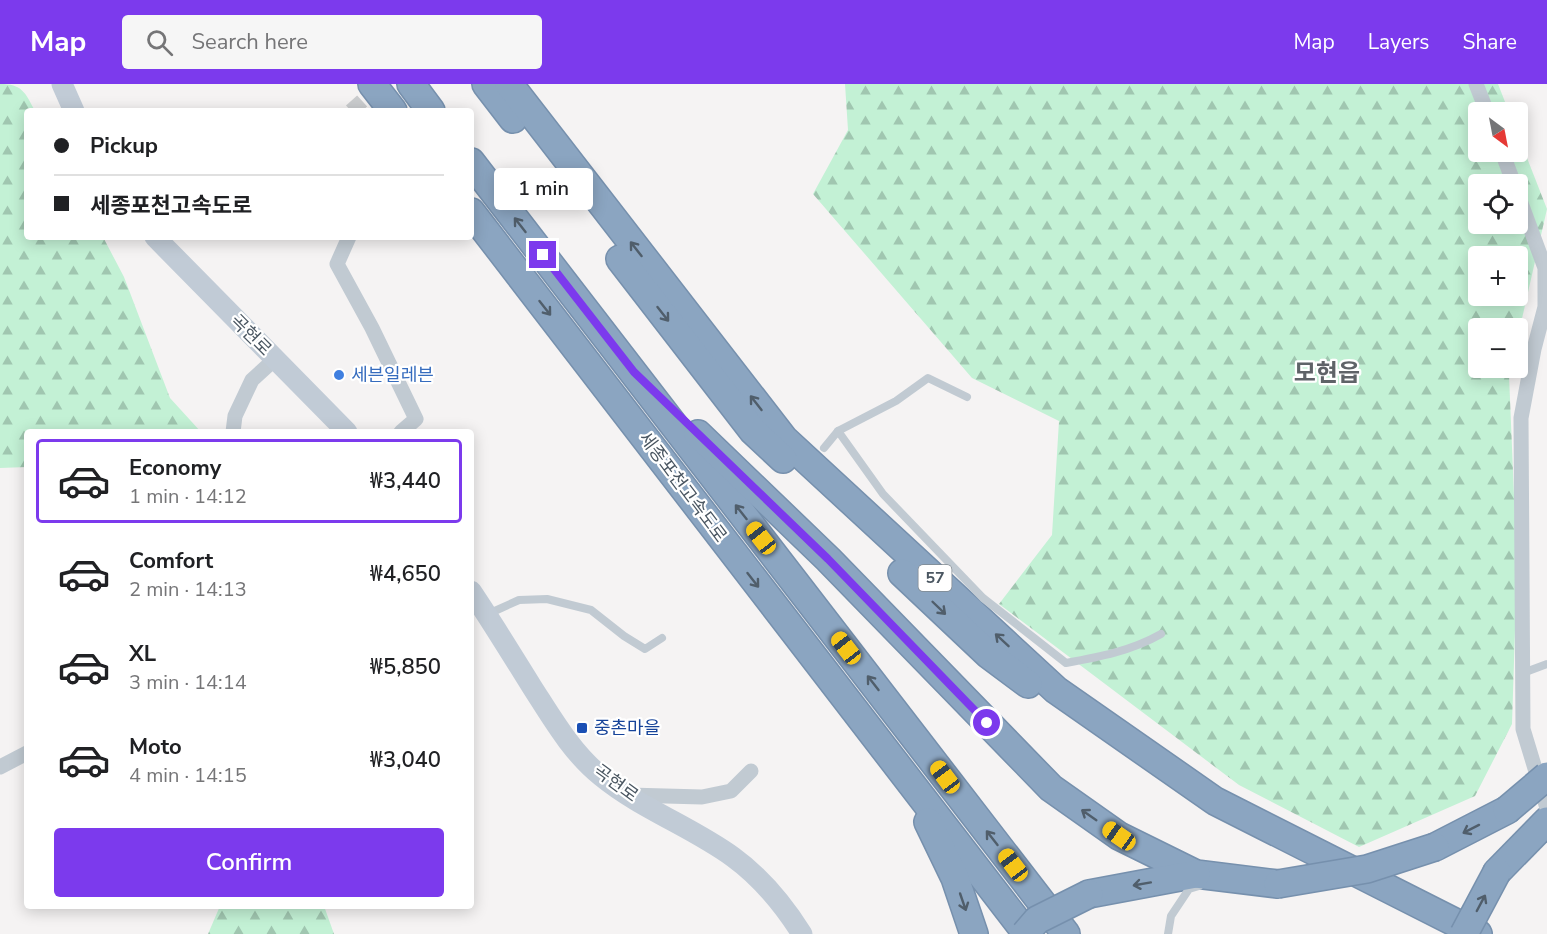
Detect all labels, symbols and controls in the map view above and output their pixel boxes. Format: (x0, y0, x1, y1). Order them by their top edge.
search box (122, 15, 542, 69)
text: Map (30, 23, 86, 61)
icon: search (143, 26, 176, 59)
text: Search here (191, 27, 308, 57)
text: Map (1293, 28, 1335, 56)
text: Layers (1368, 28, 1429, 56)
text: Share (1462, 28, 1517, 56)
north arrow (1468, 102, 1528, 162)
map controls (1468, 102, 1528, 378)
text: Pickup (90, 131, 158, 161)
callout: 1 min (494, 168, 592, 210)
button: locate (1468, 174, 1528, 234)
text: 1 min (518, 175, 569, 202)
text: 세종포천고속도로 (90, 191, 252, 221)
one-way arrow (513, 217, 526, 233)
route end (529, 241, 556, 268)
one-way arrow (630, 241, 643, 257)
button: + (1468, 246, 1528, 306)
one-way arrow (539, 299, 552, 315)
one-way arrow (656, 305, 669, 321)
street label: 곡현로 (225, 309, 277, 361)
button: − (1468, 318, 1528, 378)
district label: 모현읍 (1294, 357, 1360, 389)
place label: 세븐일레븐 (351, 363, 434, 387)
marker: 세븐일레븐 (332, 368, 346, 382)
one-way arrow (749, 395, 762, 411)
street label: 세종포천고속도로 (634, 427, 732, 547)
text: Economy (129, 453, 221, 483)
icon: car (57, 454, 111, 508)
text: ₩3,440 (370, 466, 441, 496)
text: 1 min · 14:12 (129, 483, 247, 510)
one-way arrow (735, 505, 748, 521)
car (743, 518, 779, 558)
text: Comfort (129, 546, 213, 576)
icon: car (57, 547, 111, 601)
text: ₩4,650 (370, 559, 441, 589)
road number: 57 (918, 565, 952, 591)
one-way arrow (746, 571, 759, 587)
text: 2 min · 14:13 (129, 576, 247, 603)
one-way arrow (931, 601, 946, 615)
car (828, 628, 864, 668)
one-way arrow (994, 633, 1009, 647)
text: XL (129, 639, 156, 669)
icon: car (57, 640, 111, 694)
text: ₩5,850 (370, 652, 441, 682)
text: 3 min · 14:14 (129, 669, 247, 696)
one-way arrow (867, 676, 879, 692)
route start (973, 709, 1000, 736)
place label: 중촌마을 (594, 716, 660, 740)
marker: 중촌마을 (575, 721, 589, 735)
text: Moto (129, 732, 182, 762)
icon: car (57, 733, 111, 787)
text: ₩3,040 (370, 745, 441, 775)
car (927, 757, 963, 797)
street label: 곡현로 (589, 759, 643, 807)
text: 4 min · 14:15 (129, 762, 247, 789)
one-way arrow (1081, 809, 1097, 821)
car (1099, 818, 1139, 854)
one-way arrow (1463, 823, 1481, 835)
button: Confirm (54, 828, 444, 897)
one-way arrow (986, 830, 999, 846)
car (995, 845, 1031, 885)
one-way arrow (1133, 879, 1153, 890)
one-way arrow (959, 892, 970, 911)
one-way arrow (1475, 895, 1487, 912)

